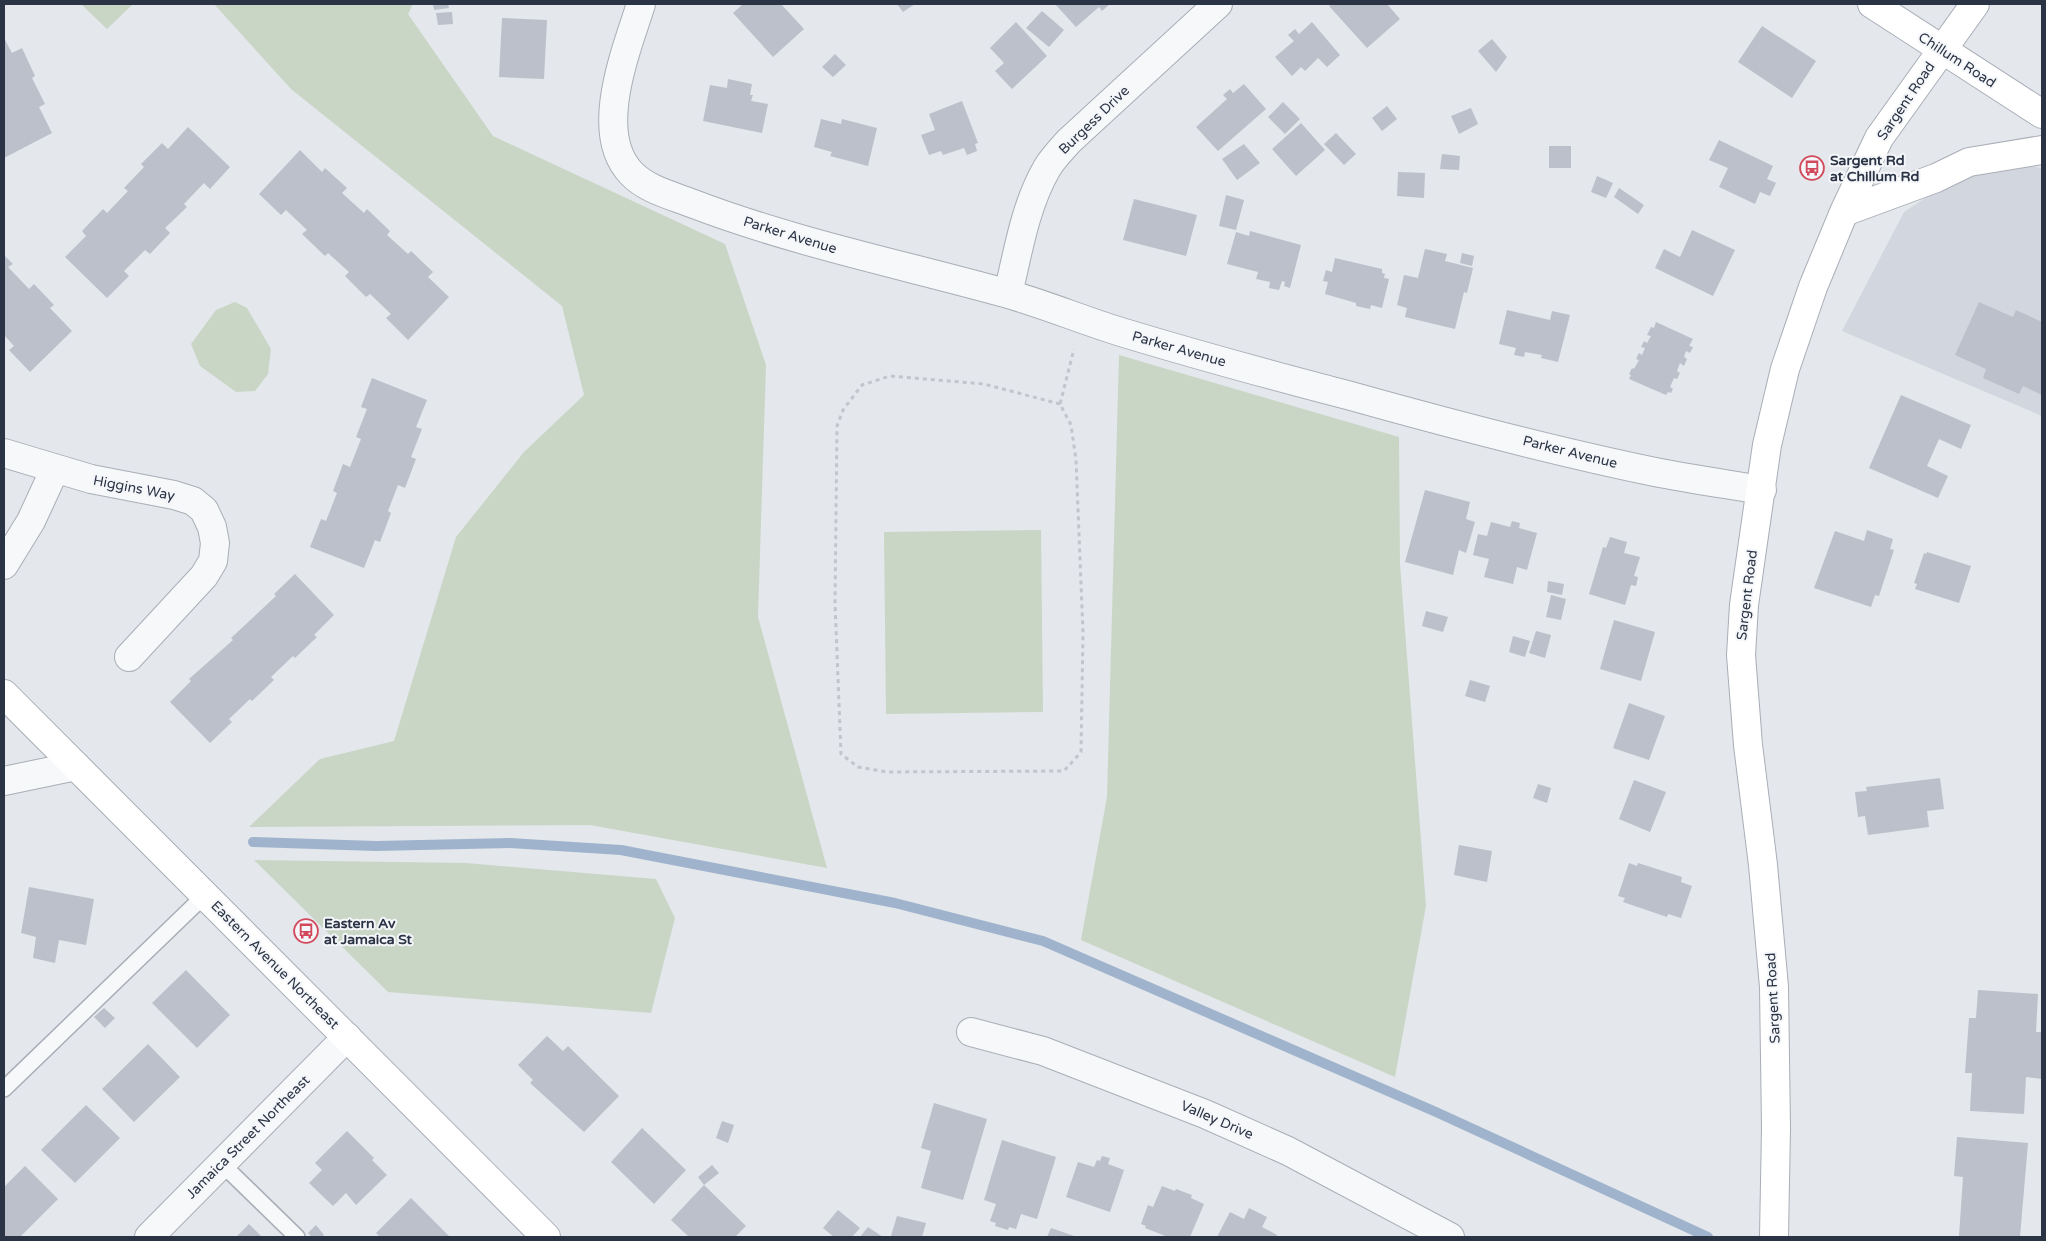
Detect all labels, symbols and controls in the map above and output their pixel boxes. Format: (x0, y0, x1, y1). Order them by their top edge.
street label: Chillum Road (1915, 29, 1999, 91)
street label: Sargent Road (1874, 59, 1938, 143)
street label: Burgess Drive (1055, 82, 1133, 158)
place label: Sargent Rd at Chillum Rd (1830, 152, 1919, 185)
bus stop icon: Sargent Rd at Chillum Rd (1799, 155, 1825, 181)
street label: Parker Avenue (741, 213, 839, 257)
street label: Parker Avenue (1130, 327, 1228, 371)
street label: Parker Avenue (1521, 432, 1619, 472)
street label: Higgins Way (92, 472, 177, 504)
street label: Sargent Road (1733, 549, 1761, 641)
street label: Eastern Avenue Northeast (207, 897, 343, 1033)
place label: Eastern Av at Jamaica St (324, 915, 413, 948)
bus stop icon: Eastern Av at Jamaica St (293, 918, 319, 944)
street label: Sargent Road (1762, 952, 1784, 1044)
street label: Jamaica Street Northeast (183, 1071, 314, 1202)
street label: Valley Drive (1178, 1097, 1256, 1143)

